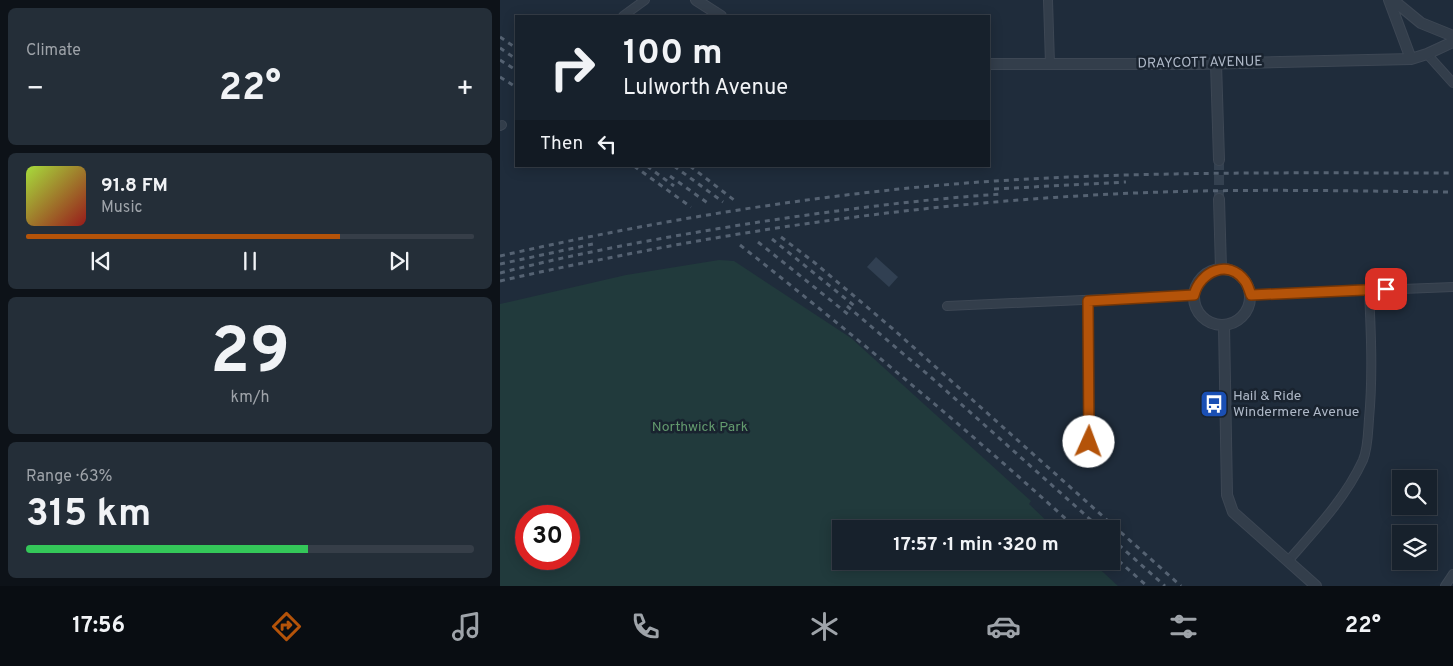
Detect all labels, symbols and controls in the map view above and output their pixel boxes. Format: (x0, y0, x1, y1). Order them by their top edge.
text: 100 m (623, 32, 723, 76)
icon: right (540, 35, 605, 100)
text: Climate (26, 41, 81, 61)
street label: DRAYCOTT AVENUE (1137, 53, 1263, 73)
text: 22° (219, 65, 281, 114)
text: − (26, 72, 44, 108)
text: + (456, 72, 474, 108)
text: Lulworth Avenue (623, 75, 788, 102)
icon: left (593, 130, 621, 158)
text: Then (540, 132, 583, 156)
text: 91.8 FM (101, 174, 168, 198)
text: Music (101, 198, 142, 218)
icon: previous (87, 247, 115, 275)
icon: pause (236, 247, 264, 275)
icon: next (385, 247, 413, 275)
pin (1365, 268, 1407, 310)
icon: arrive (1372, 275, 1400, 303)
text: 29 (210, 314, 290, 396)
text: km/h (231, 388, 269, 408)
place label: Hail & Ride Windermere Avenue (1233, 388, 1359, 421)
bus stop icon: Hail & Ride Windermere Avenue (1199, 389, 1229, 419)
position arrow (1062, 415, 1114, 467)
park label: Northwick Park (652, 419, 748, 436)
text: Range · 63% (26, 467, 113, 487)
map controls (1392, 470, 1437, 570)
button: search (1392, 470, 1437, 515)
text: 315 km (26, 491, 151, 540)
speed limit sign: 30 (515, 505, 580, 570)
button: layers (1392, 525, 1437, 570)
text: 17:57 · 1 min · 320 m (893, 533, 1059, 557)
icon: directions (269, 609, 304, 644)
icon: music (449, 609, 484, 644)
icon: phone (628, 609, 663, 644)
icon: climate (807, 609, 842, 644)
icon: car (986, 609, 1021, 644)
icon: filters (1166, 609, 1201, 644)
text: 17:56 (72, 613, 125, 640)
text: 22° (1345, 613, 1381, 640)

